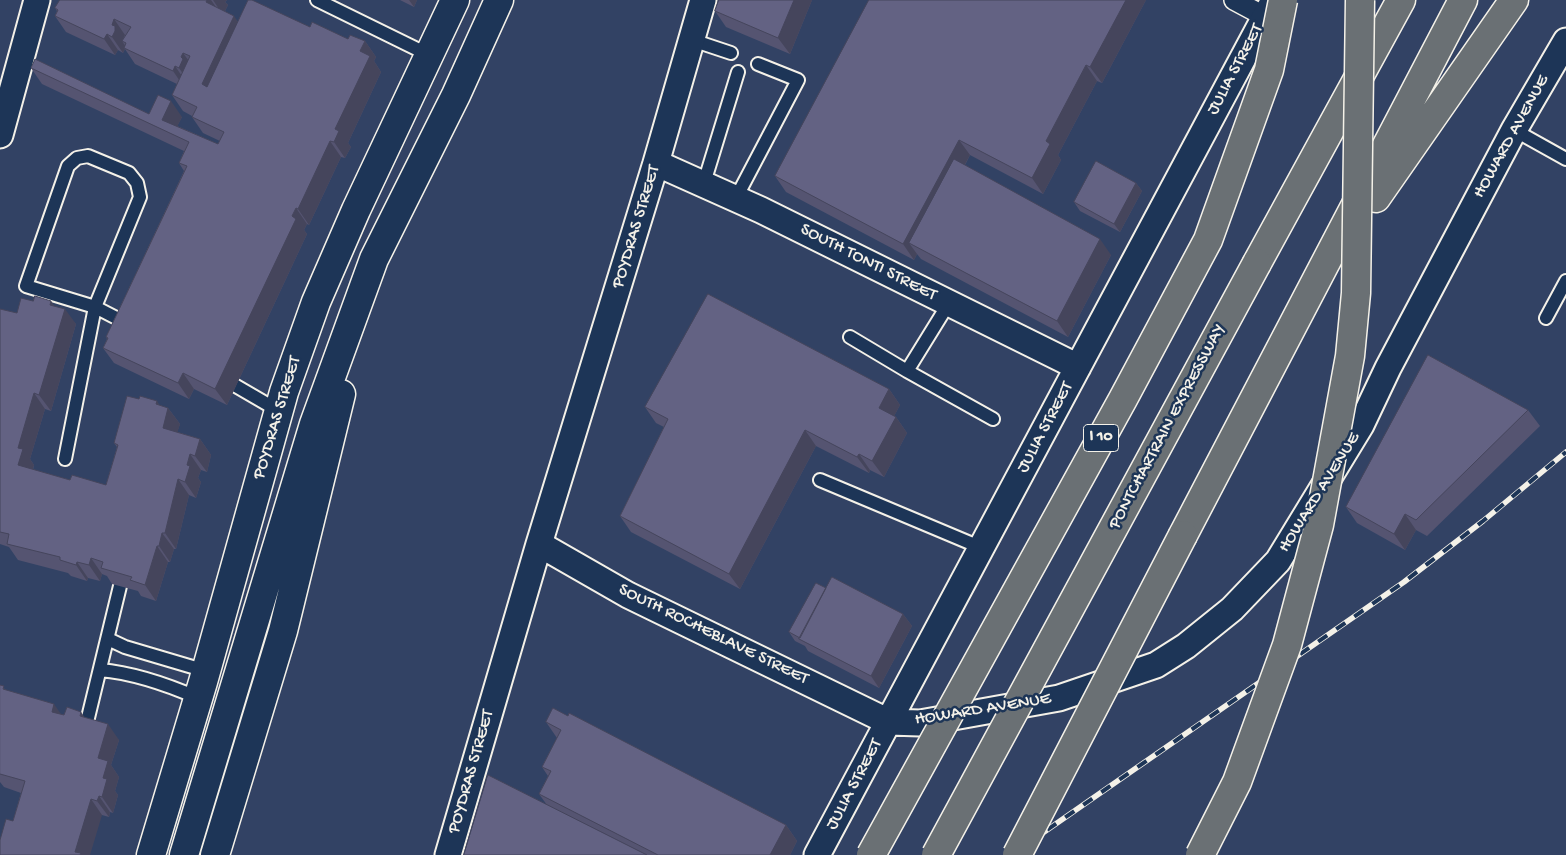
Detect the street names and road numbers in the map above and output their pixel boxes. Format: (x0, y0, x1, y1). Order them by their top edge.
street label: JULIA STREET (1203, 21, 1269, 119)
street label: HOWARD AVENUE (1469, 72, 1555, 202)
street label: POYDRAS STREET (608, 163, 666, 291)
street label: SOUTH TONTI STREET (796, 219, 940, 307)
street label: PONTCHARTRAIN EXPRESSWAY (1105, 321, 1231, 533)
street label: POYDRAS STREET (249, 354, 307, 482)
street label: JULIA STREET (1013, 379, 1079, 477)
road number: I 10 (1084, 424, 1118, 452)
street label: HOWARD AVENUE (1274, 429, 1366, 557)
street label: SOUTH ROCHEBLAVE STREET (615, 580, 811, 690)
street label: HOWARD AVENUE (913, 689, 1053, 731)
street label: POYDRAS STREET (444, 708, 500, 836)
street label: JULIA STREET (822, 736, 888, 834)

